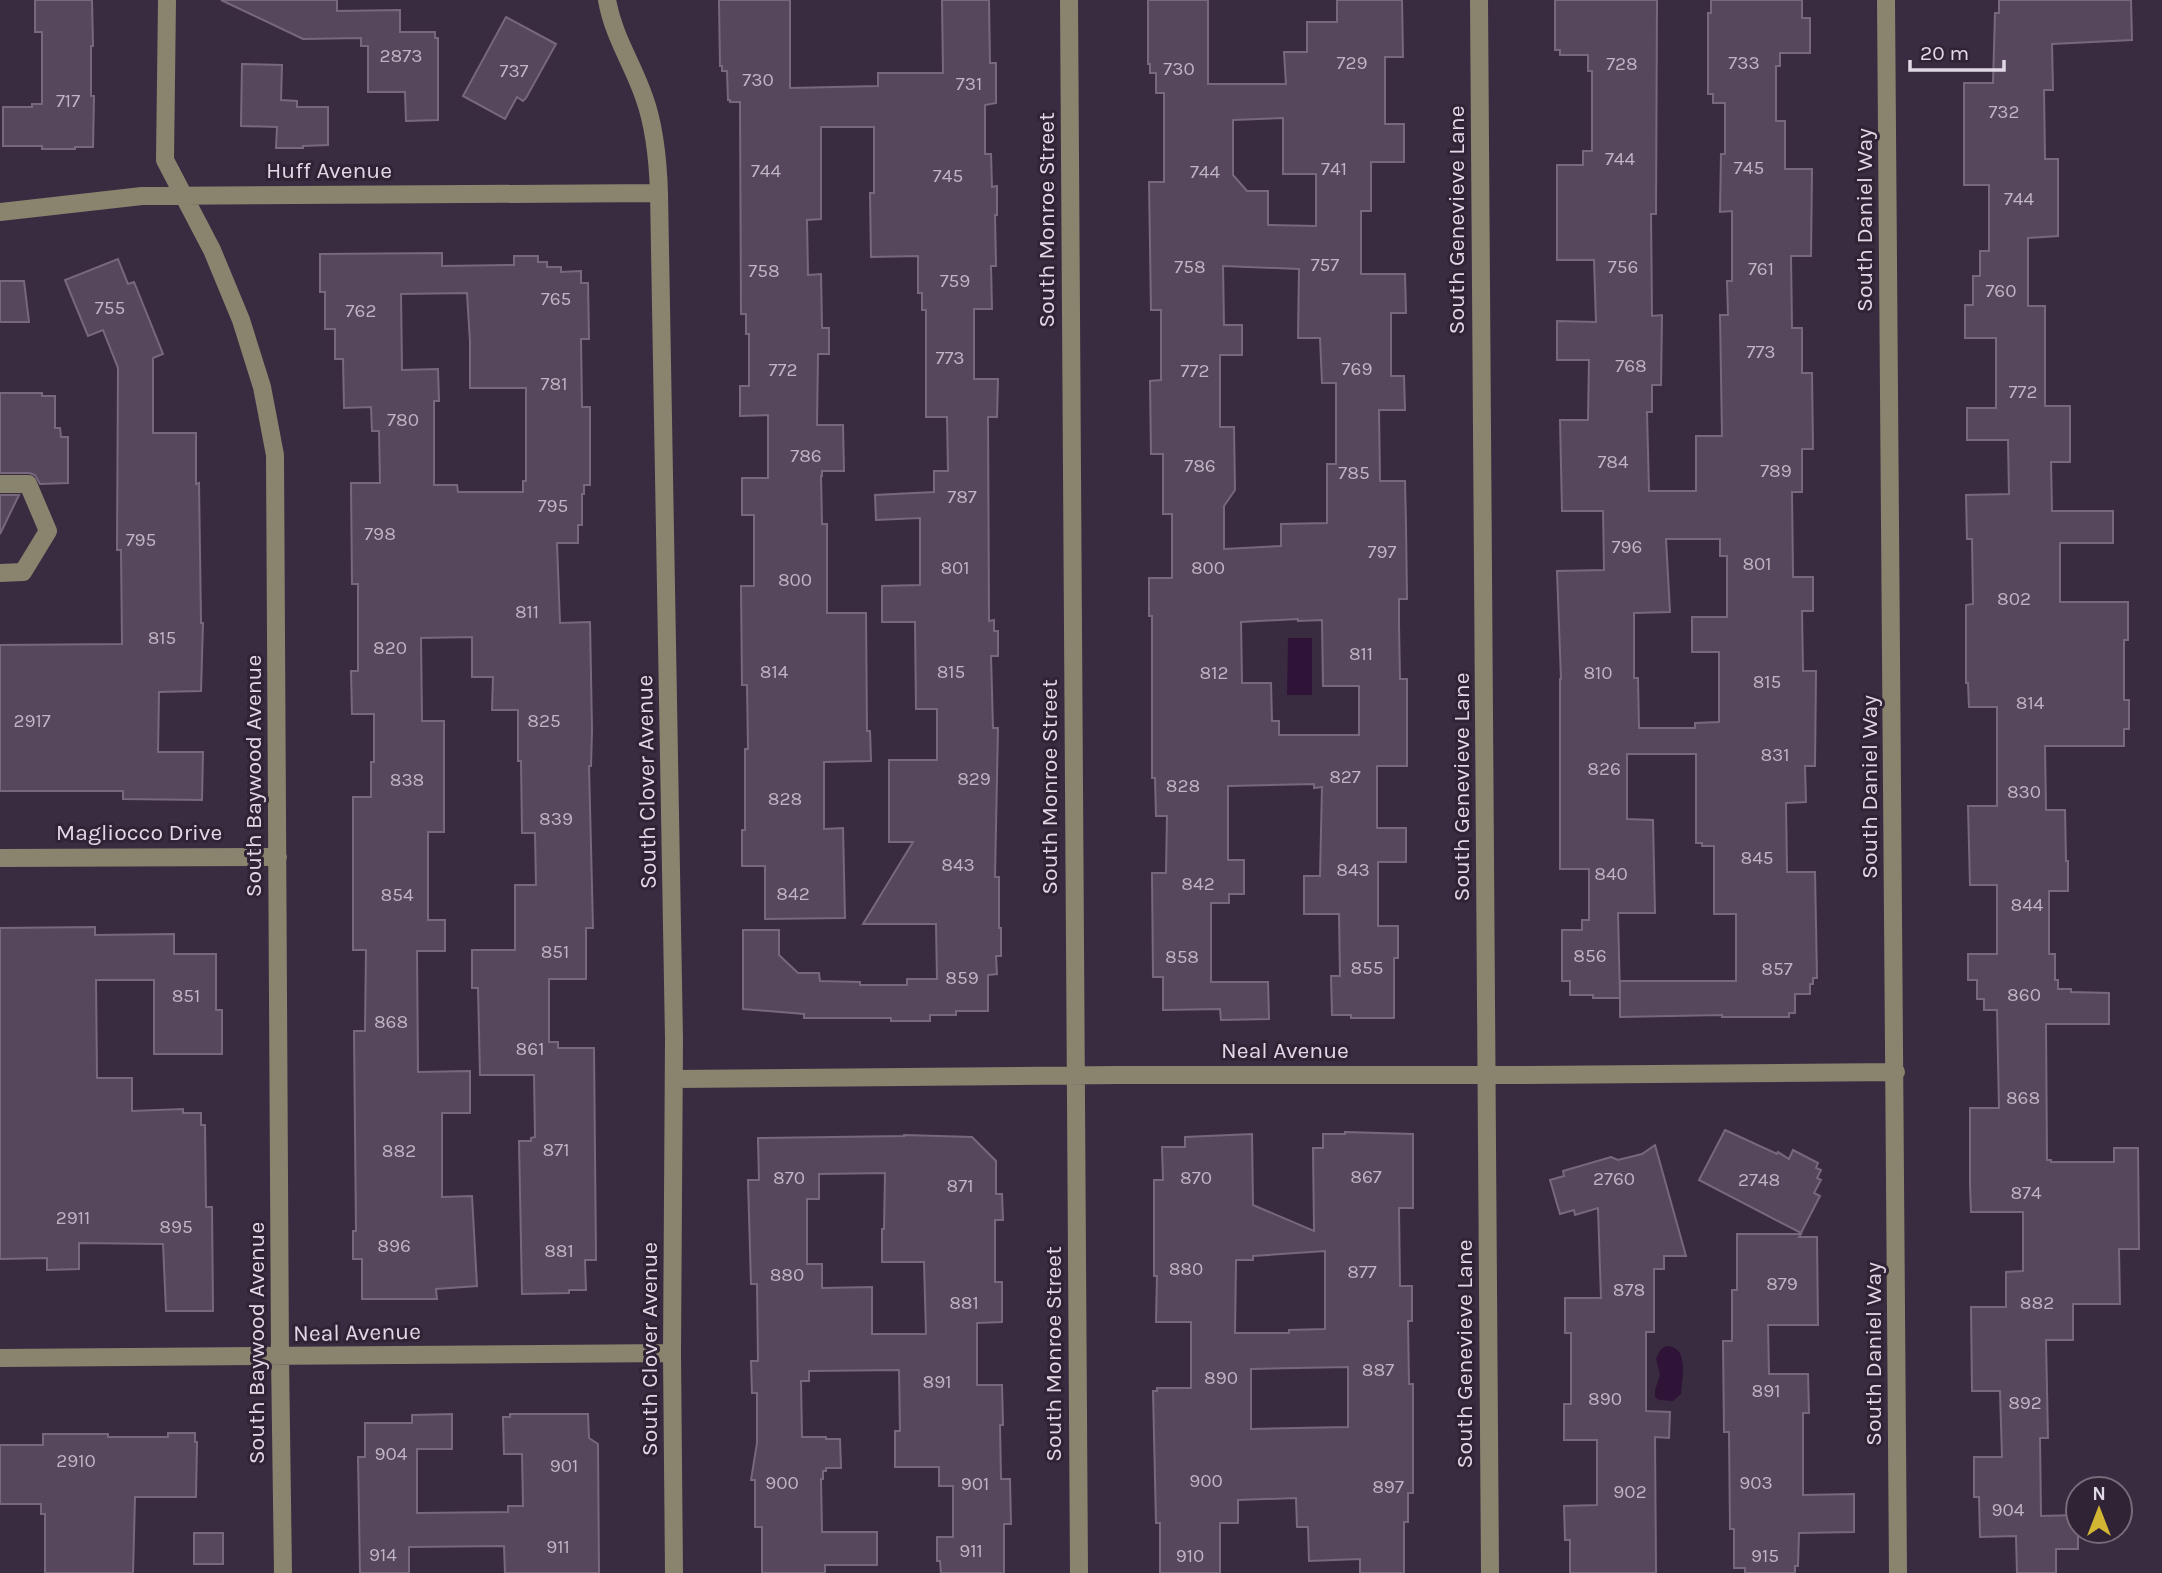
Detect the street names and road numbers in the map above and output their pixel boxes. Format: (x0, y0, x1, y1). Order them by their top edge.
street label: South Genevieve Lane (1443, 106, 1470, 334)
street label: South Monroe Street (1033, 112, 1060, 328)
street label: South Daniel Way (1851, 128, 1878, 312)
street label: Huff Avenue (266, 157, 392, 184)
street label: South Baywood Avenue (240, 655, 267, 897)
street label: South Genevieve Lane (1448, 673, 1475, 901)
street label: South Clover Avenue (631, 675, 662, 889)
street label: South Monroe Street (1036, 679, 1063, 895)
street label: South Daniel Way (1856, 695, 1883, 879)
street label: Magliocco Drive (56, 819, 222, 846)
street label: Neal Avenue (1221, 1037, 1349, 1064)
street label: South Baywood Avenue (243, 1222, 270, 1464)
street label: South Genevieve Lane (1451, 1240, 1478, 1468)
street label: South Clover Avenue (636, 1242, 663, 1456)
street label: South Monroe Street (1040, 1246, 1067, 1462)
street label: South Daniel Way (1860, 1262, 1887, 1446)
street label: Neal Avenue (293, 1318, 421, 1347)

